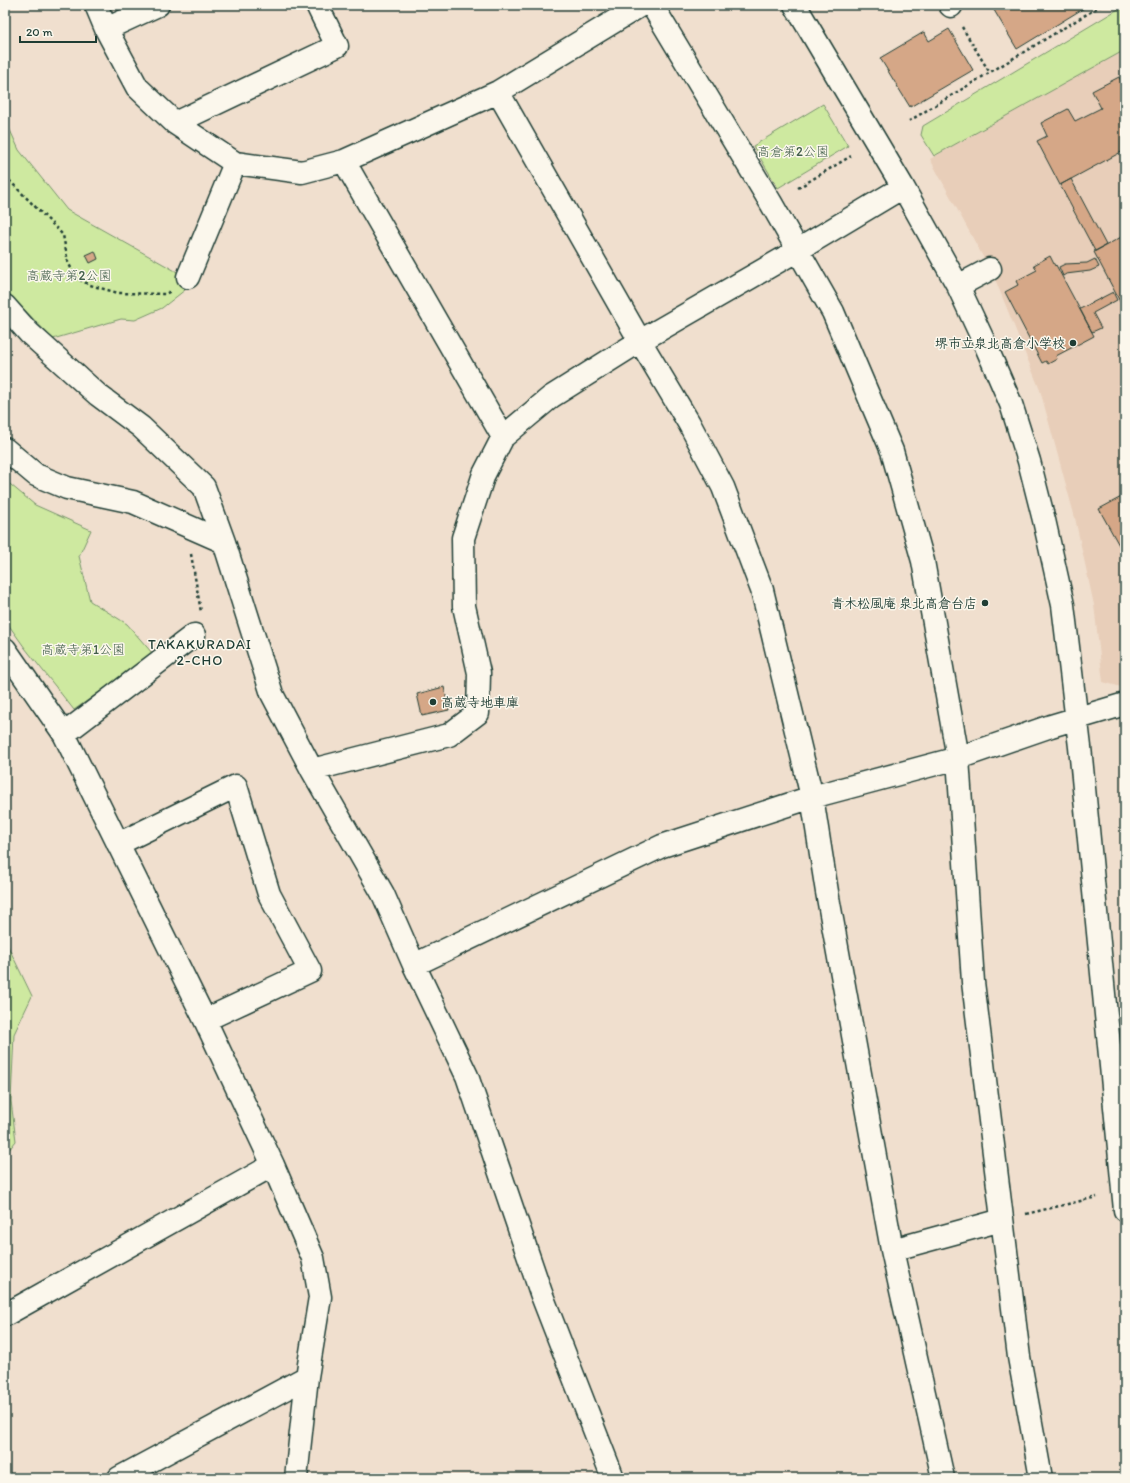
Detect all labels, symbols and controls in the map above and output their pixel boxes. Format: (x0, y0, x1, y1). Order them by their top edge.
scale bar (20, 18, 96, 44)
text: 20 m (26, 25, 53, 39)
park label: 高倉第2公園 (757, 144, 829, 159)
park label: 高蔵寺第2公園 (27, 268, 111, 283)
place label: 堺市立泉北高倉小学校 (935, 336, 1065, 351)
marker: 堺市立泉北高倉小学校 (1068, 338, 1078, 348)
place label: 青木松風庵 泉北高倉台店 (831, 596, 977, 611)
marker: 青木松風庵 泉北高倉台店 (980, 598, 990, 608)
district label: TAKAKURADAI 2-CHO (148, 636, 252, 669)
park label: 高蔵寺第1公園 (41, 642, 125, 657)
place label: 高蔵寺地車庫 (441, 695, 519, 710)
marker: 高蔵寺地車庫 (428, 697, 438, 707)

